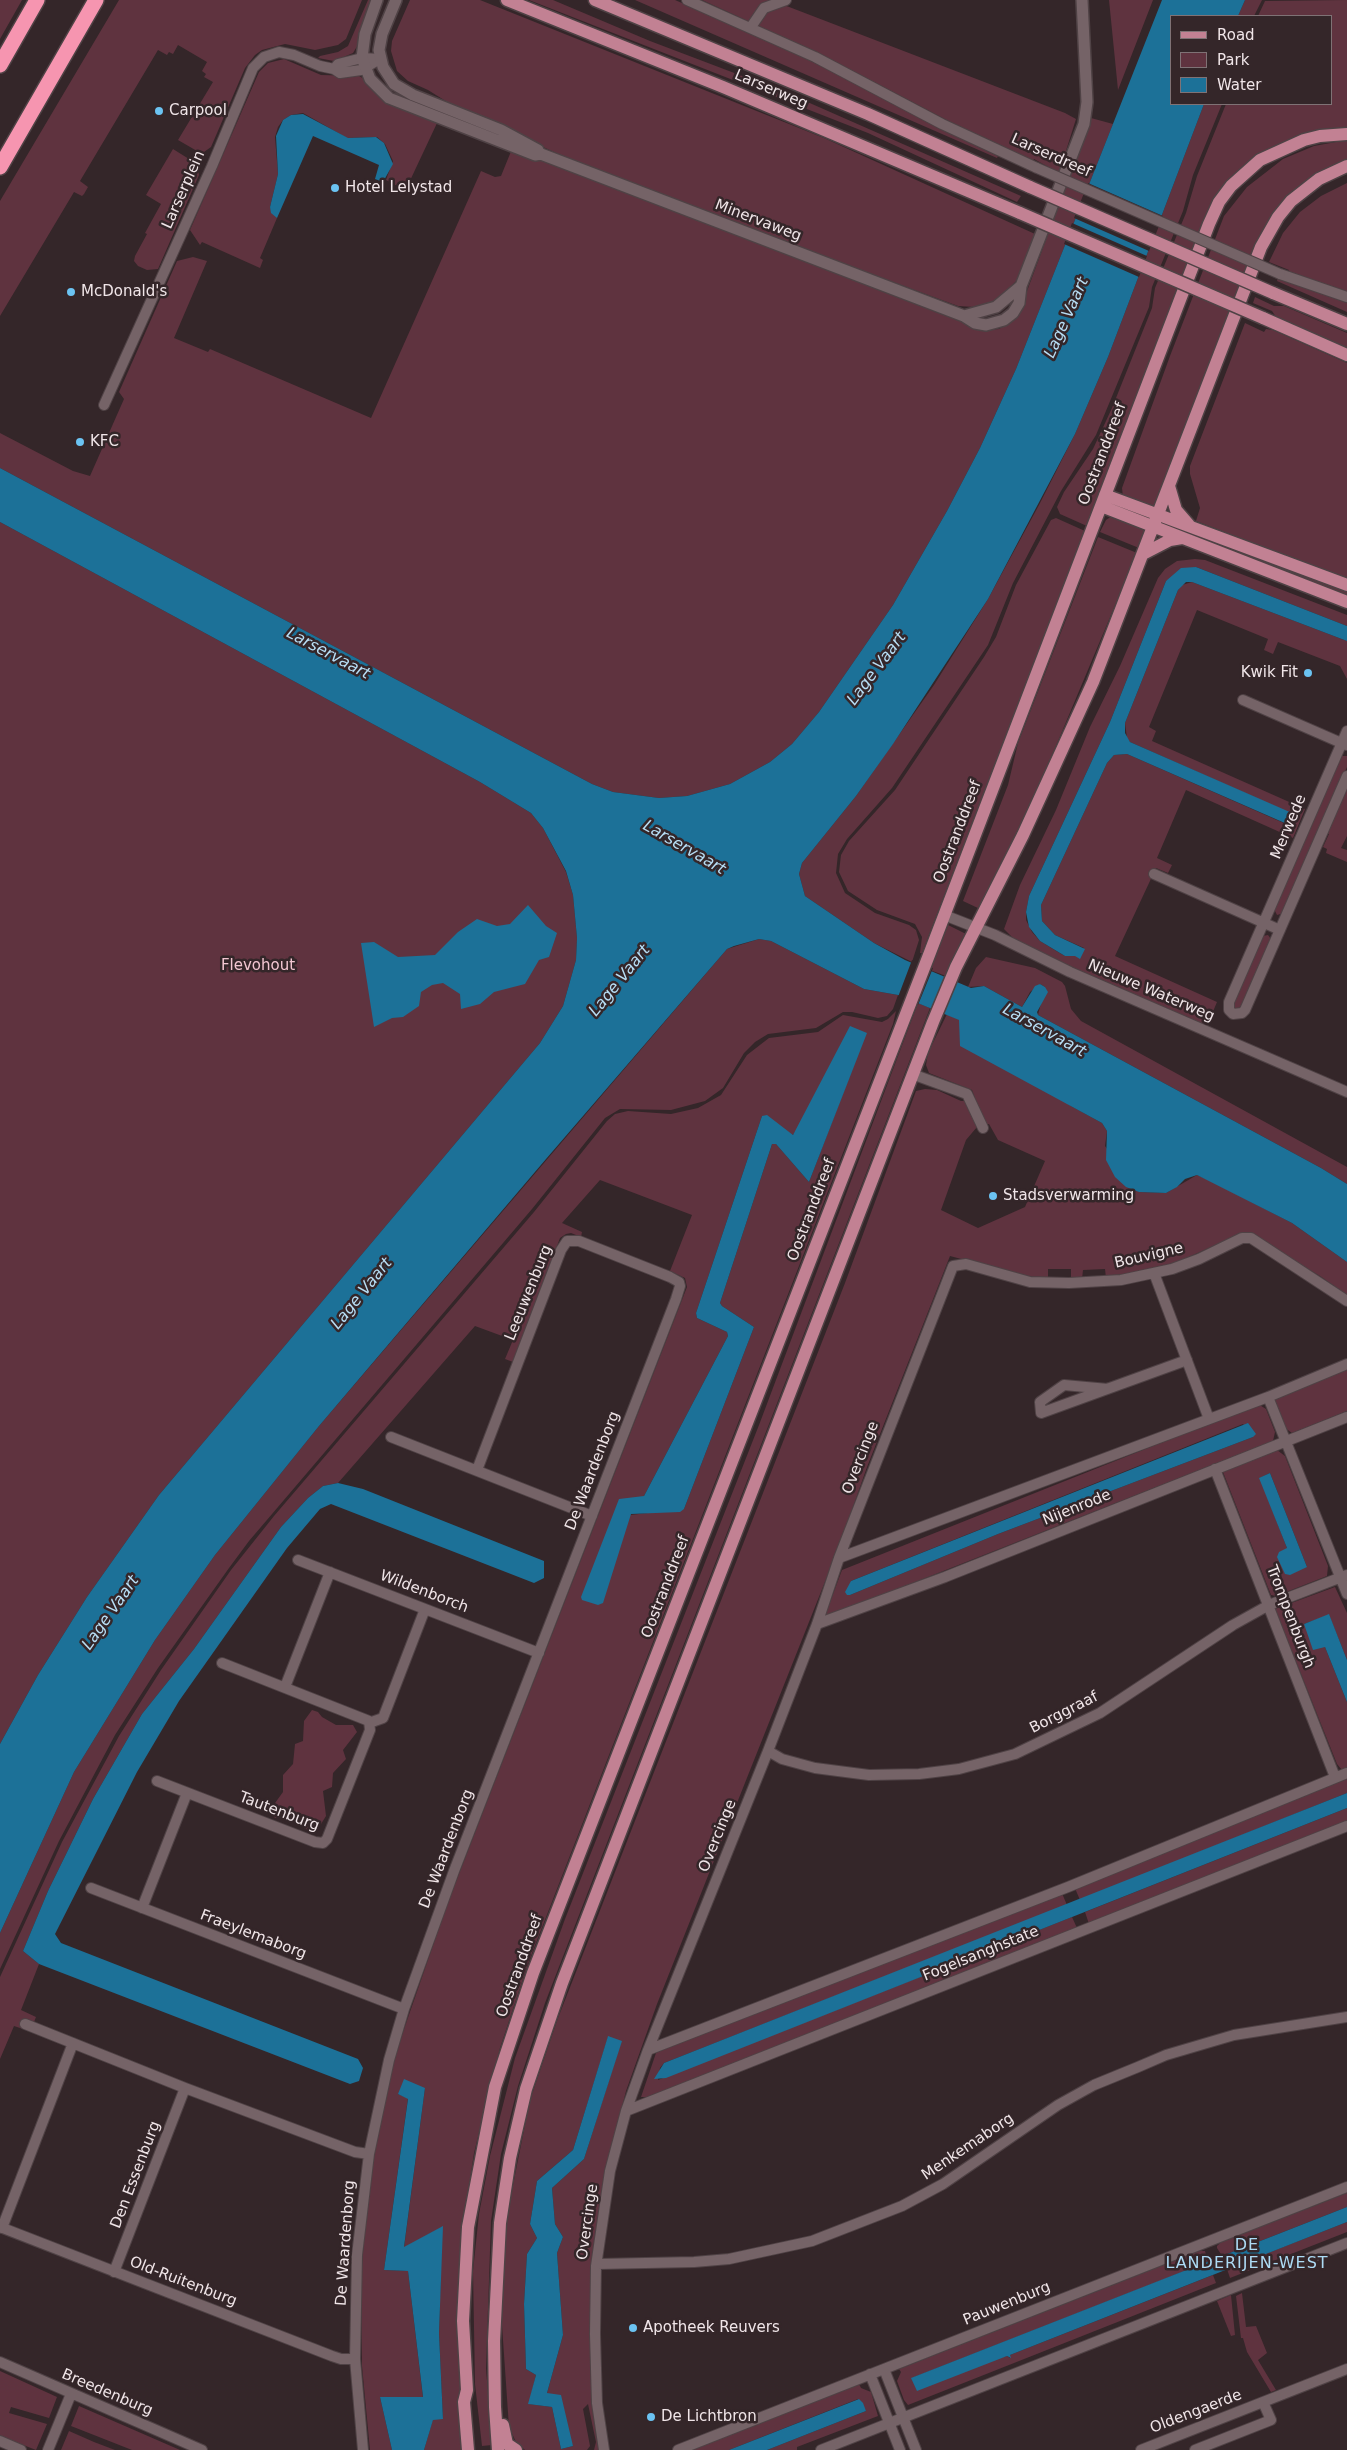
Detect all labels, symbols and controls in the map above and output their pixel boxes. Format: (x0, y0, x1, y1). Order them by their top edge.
legend (1170, 15, 1332, 105)
text: Road (1217, 26, 1255, 44)
text: Park (1217, 51, 1249, 69)
street label: Larserweg (732, 66, 810, 114)
text: Water (1217, 76, 1261, 94)
place label: Carpool (169, 102, 227, 120)
marker: Carpool (153, 105, 165, 117)
street label: Larserdreef (1008, 130, 1094, 182)
street label: Larserplein (159, 148, 209, 232)
place label: Hotel Lelystad (345, 179, 452, 197)
marker: Hotel Lelystad (329, 182, 341, 194)
street label: Minervaweg (712, 196, 804, 246)
water label: Lage Vaart (1041, 275, 1093, 361)
place label: McDonald's (81, 283, 167, 301)
marker: McDonald's (65, 286, 77, 298)
street label: Oostranddreef (1075, 400, 1131, 508)
place label: KFC (90, 433, 119, 451)
marker: KFC (74, 436, 86, 448)
water label: Larservaart (283, 624, 373, 684)
water label: Lage Vaart (843, 629, 911, 709)
place label: Kwik Fit (1241, 664, 1298, 682)
marker: Kwik Fit (1302, 667, 1314, 679)
street label: Oostranddreef (930, 778, 986, 886)
street label: Merwede (1267, 792, 1311, 862)
water label: Larservaart (639, 817, 729, 879)
water label: Lage Vaart (585, 941, 655, 1021)
street label: Nieuwe Waterweg (1085, 956, 1217, 1026)
park label: Flevohout (221, 957, 295, 975)
water label: Larservaart (999, 1000, 1089, 1062)
street label: Oostranddreef (784, 1156, 840, 1264)
place label: Stadsverwarming (1003, 1187, 1134, 1205)
marker: Stadsverwarming (987, 1190, 999, 1202)
street label: Bouvigne (1113, 1239, 1185, 1273)
street label: Leeuwenburg (502, 1243, 556, 1343)
water label: Lage Vaart (327, 1254, 397, 1334)
street label: De Waardenborg (562, 1409, 624, 1533)
street label: Overcinge (839, 1419, 883, 1497)
street label: Nijenrode (1040, 1486, 1114, 1530)
street label: Oostranddreef (638, 1533, 694, 1641)
street label: Trompenburgh (1262, 1563, 1318, 1671)
street label: Wildenborch (377, 1567, 471, 1617)
water label: Lage Vaart (78, 1572, 144, 1654)
street label: Borggraaf (1027, 1688, 1101, 1738)
street label: De Waardenborg (416, 1787, 478, 1911)
street label: Tautenburg (236, 1788, 322, 1836)
street label: Overcinge (695, 1797, 741, 1875)
street label: Fraeylemaborg (197, 1906, 309, 1964)
street label: Oostranddreef (493, 1912, 547, 2020)
street label: Fogelsanghstate (920, 1922, 1042, 1986)
street label: Menkemaborg (919, 2110, 1017, 2184)
street label: Den Essenburg (107, 2119, 165, 2231)
street label: De Waardenborg (333, 2179, 359, 2307)
street label: Overcinge (574, 2183, 602, 2261)
district label: DE LANDERIJEN-WEST (1164, 2236, 1330, 2274)
street label: Old-Ruitenburg (127, 2253, 239, 2311)
street label: Pauwenburg (961, 2278, 1053, 2330)
place label: Apotheek Reuvers (643, 2319, 780, 2337)
marker: Apotheek Reuvers (627, 2322, 639, 2334)
street label: Breedenburg (59, 2366, 155, 2420)
street label: Oldengaerde (1148, 2386, 1244, 2438)
place label: De Lichtbron (661, 2408, 757, 2426)
marker: De Lichtbron (645, 2411, 657, 2423)

